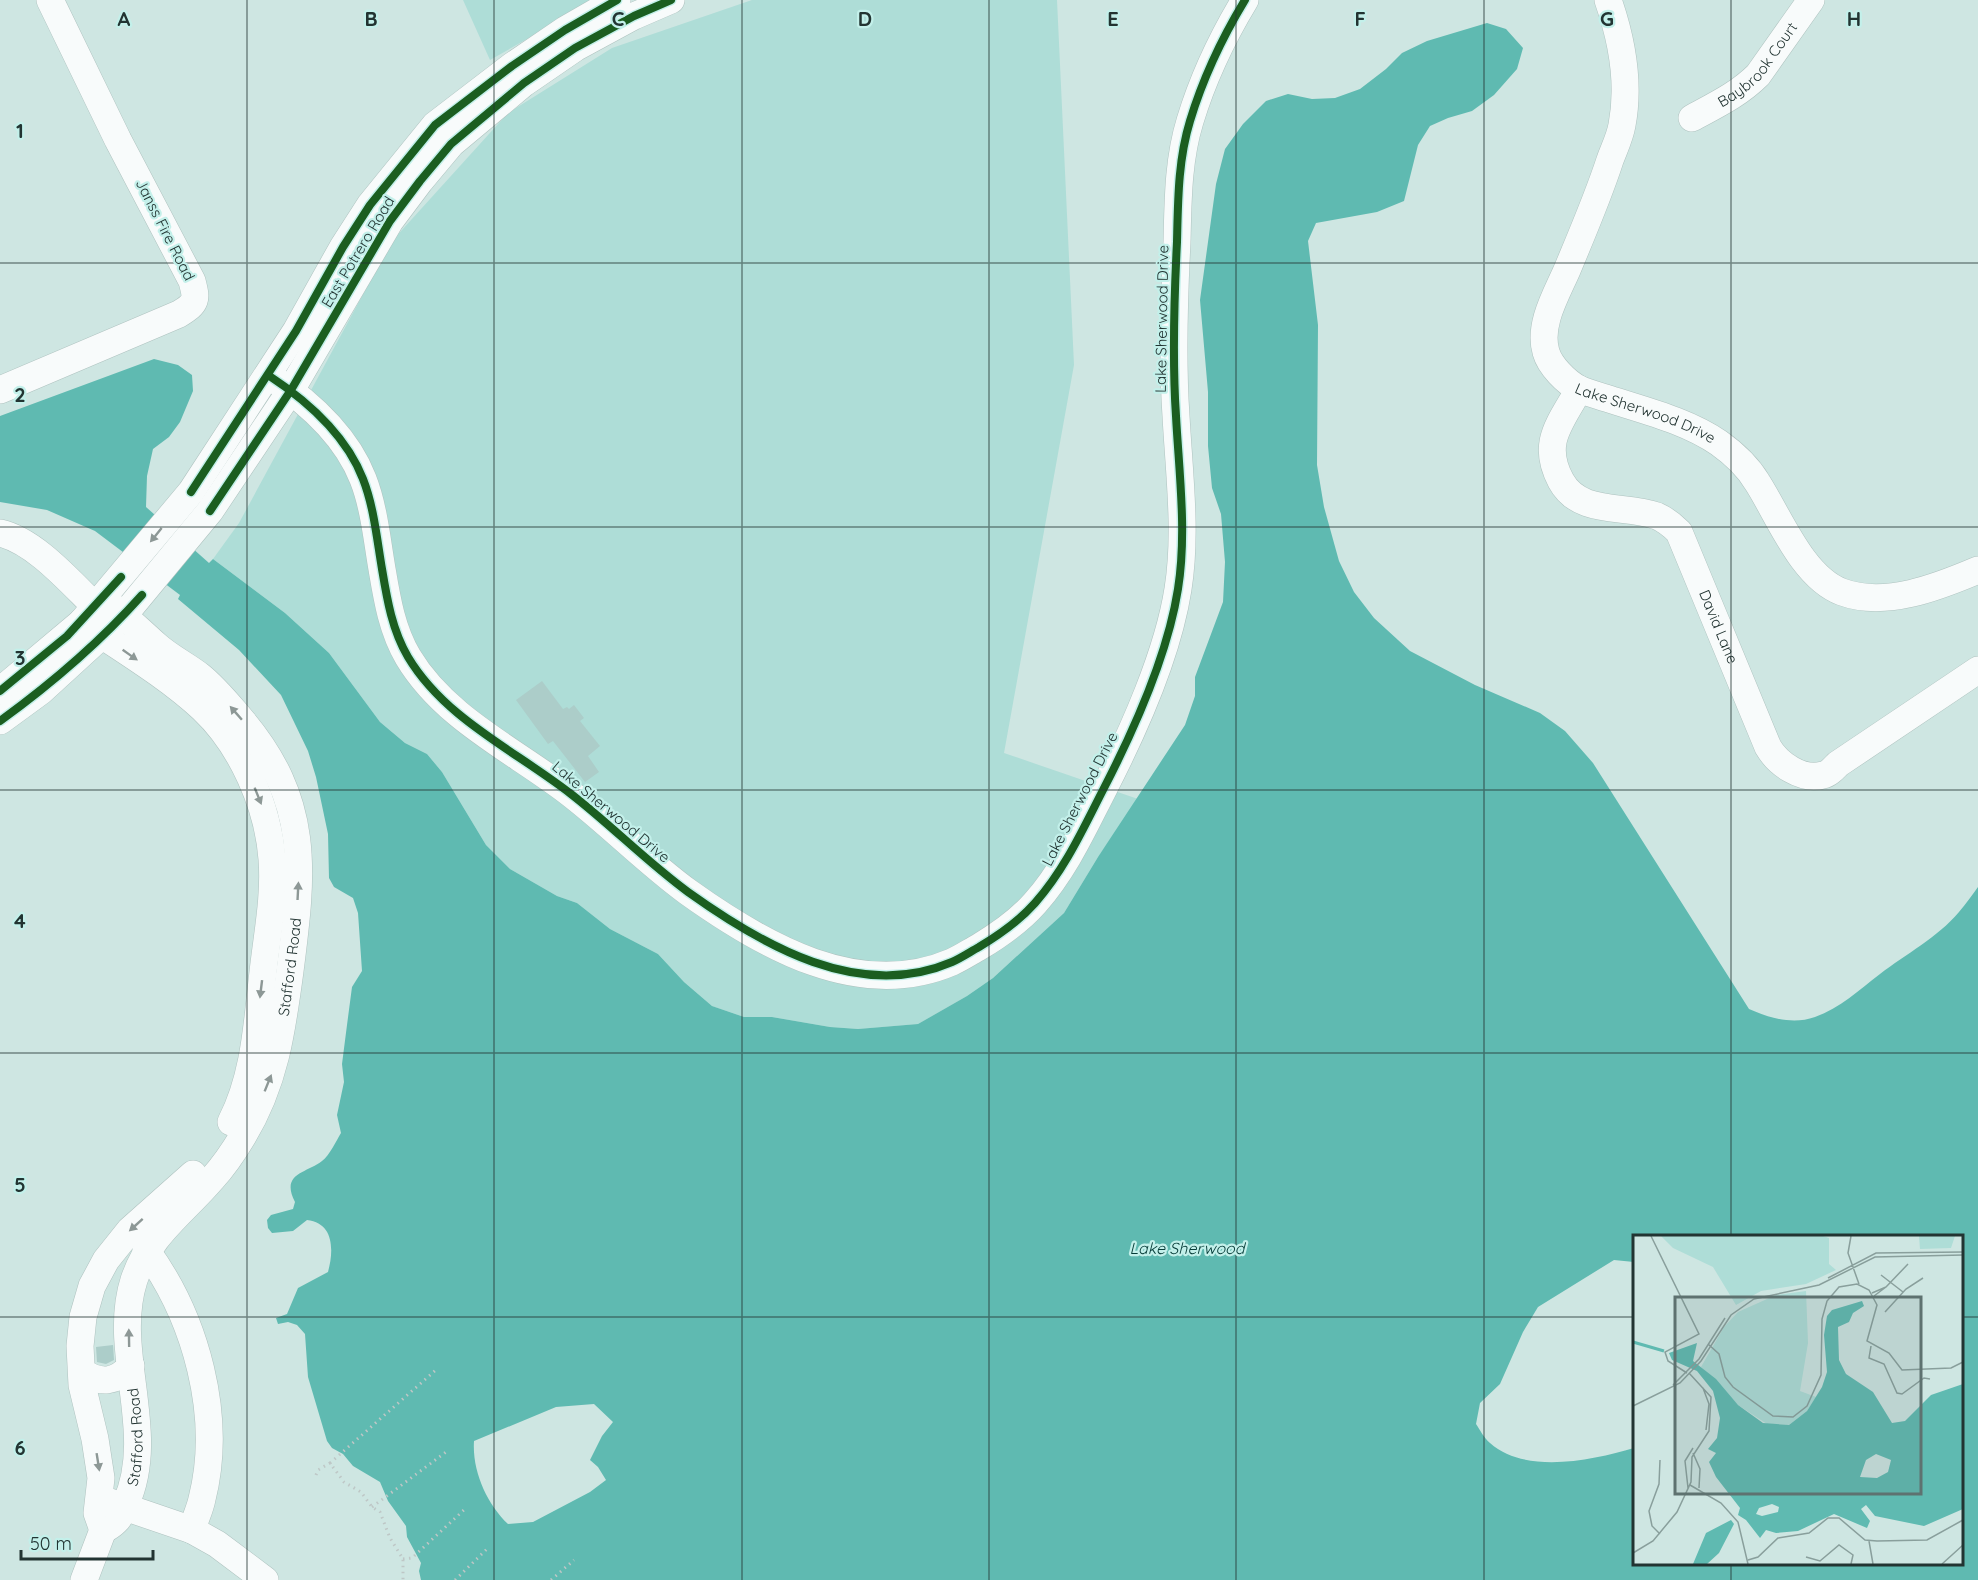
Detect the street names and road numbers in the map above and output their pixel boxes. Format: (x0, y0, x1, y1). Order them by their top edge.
street label: Baybrook Court (1714, 18, 1801, 111)
street label: Janss Fire Road (132, 176, 199, 284)
street label: East Potrero Road (317, 193, 398, 311)
street label: Lake Sherwood Drive (1151, 245, 1172, 393)
street label: Lake Sherwood Drive (1572, 378, 1719, 447)
street label: David Lane (1695, 587, 1742, 666)
street label: Lake Sherwood Drive (1037, 729, 1122, 869)
street label: Lake Sherwood Drive (549, 757, 674, 866)
street label: Stafford Road (274, 917, 305, 1017)
street label: Stafford Road (123, 1387, 147, 1488)

